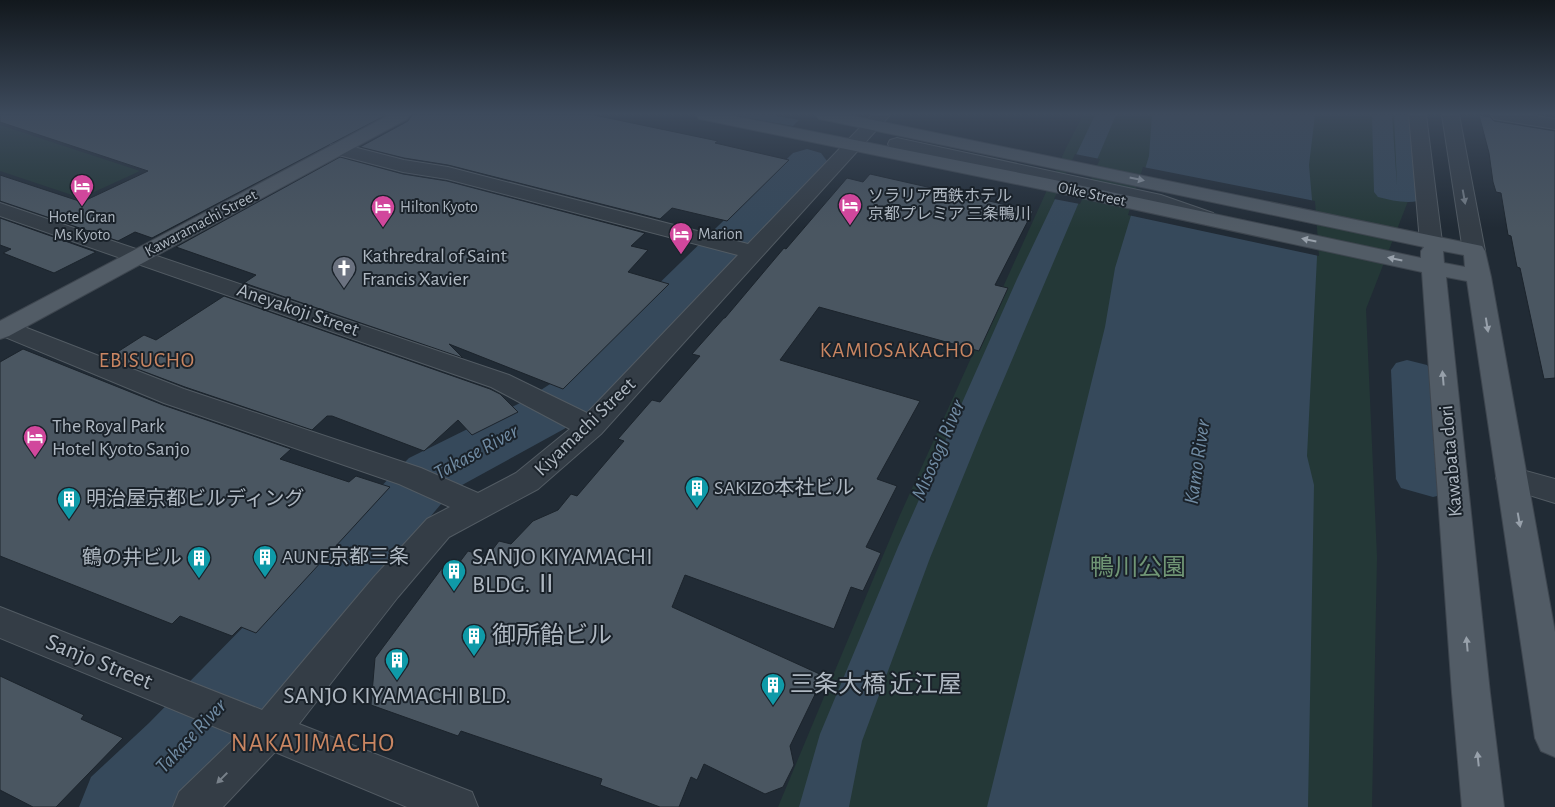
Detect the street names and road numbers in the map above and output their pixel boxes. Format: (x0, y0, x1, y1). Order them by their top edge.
street label: Oike Street (1057, 179, 1127, 209)
street label: Kawaramachi Street (142, 187, 260, 259)
street label: Aneyakoji Street (234, 280, 362, 340)
street label: Kiyamachi Street (531, 374, 640, 480)
street label: Kawabata dori (1436, 404, 1466, 518)
street label: Sanjo Street (42, 630, 156, 694)

